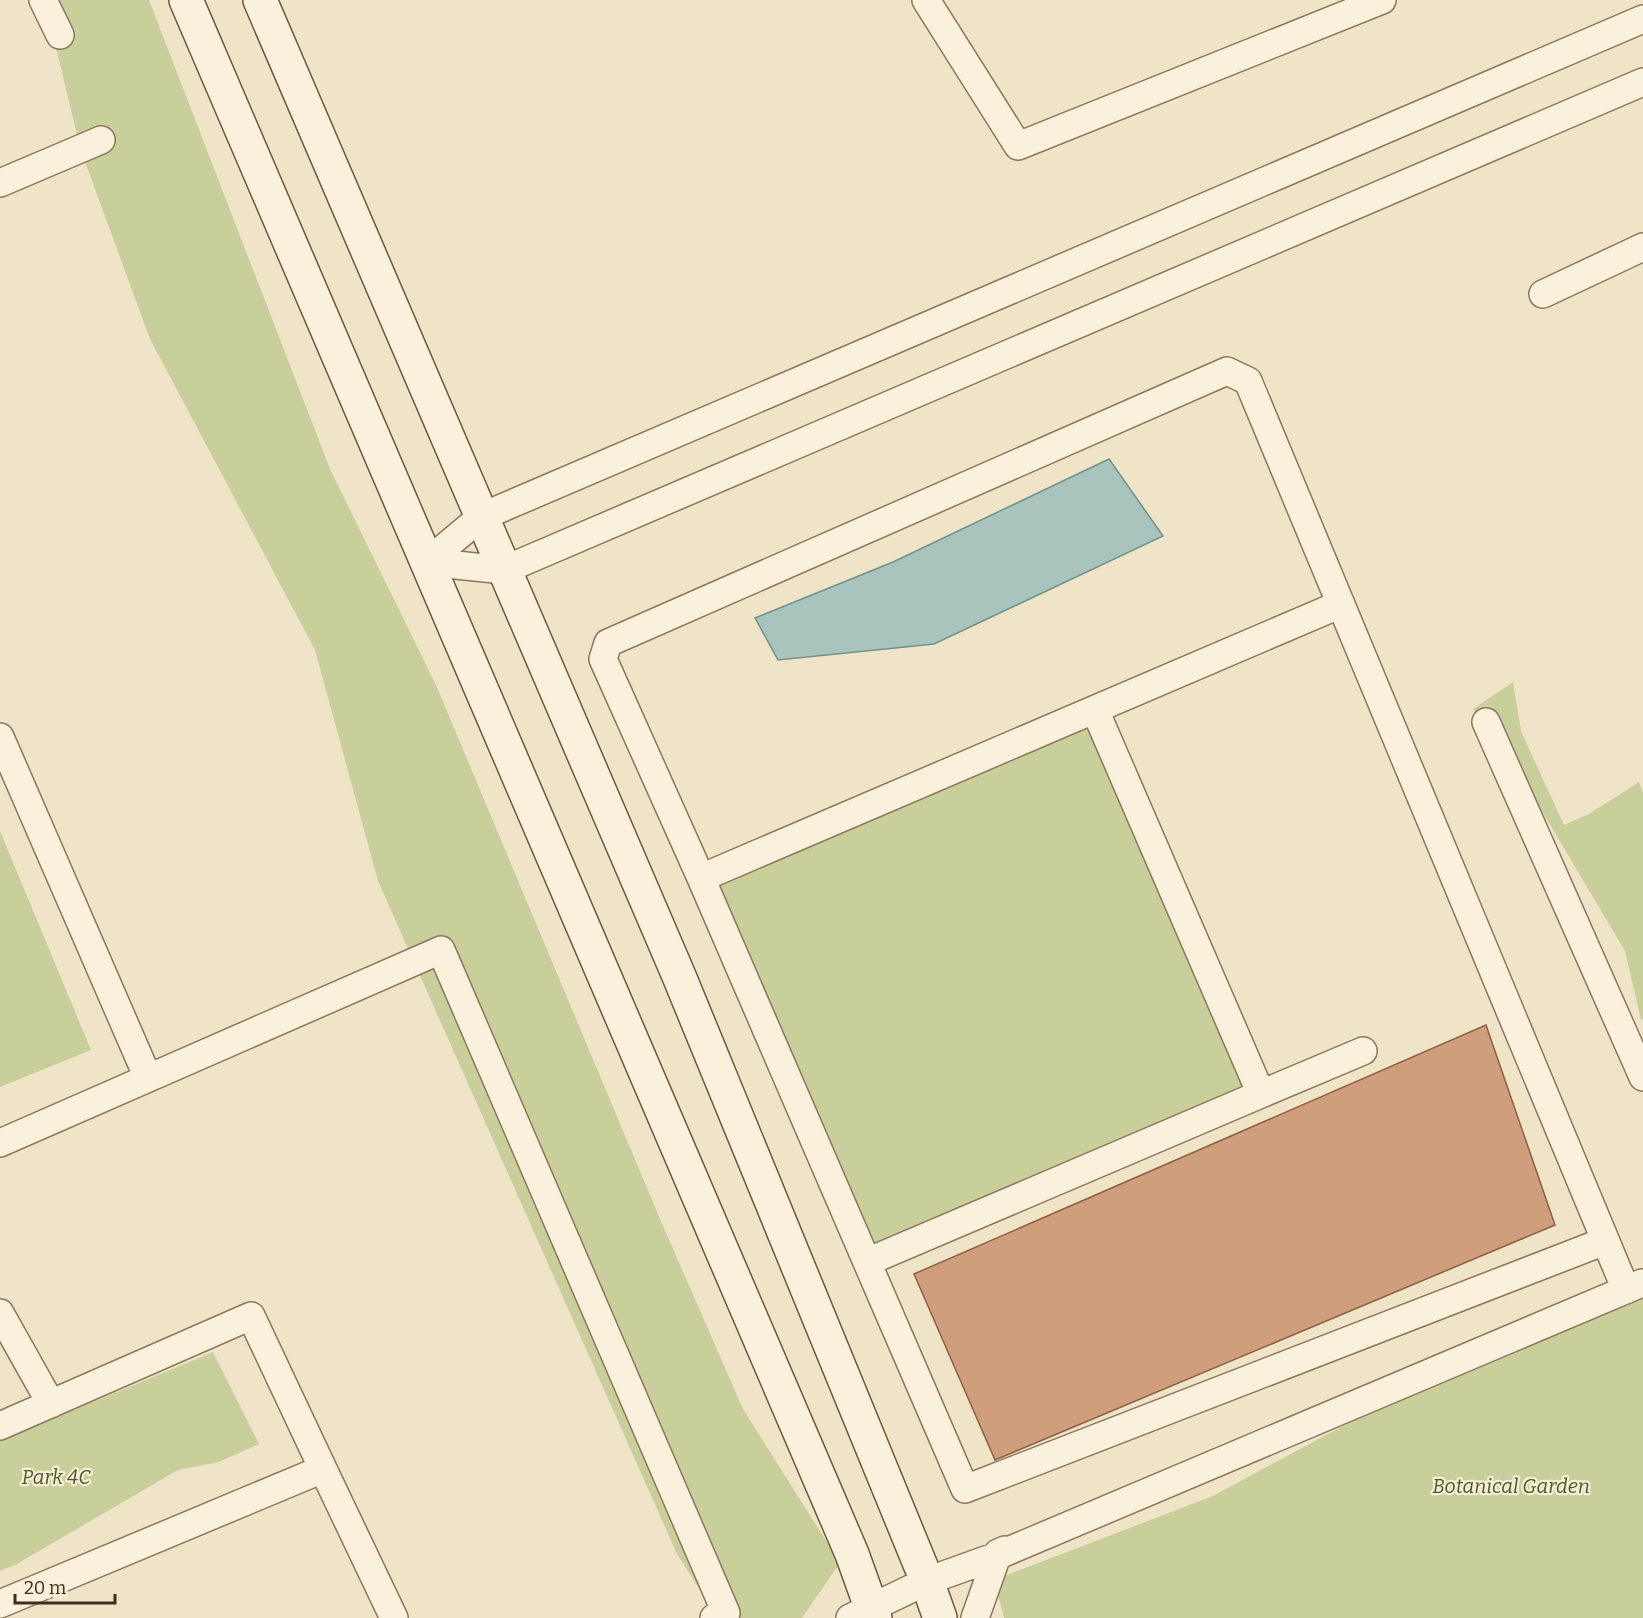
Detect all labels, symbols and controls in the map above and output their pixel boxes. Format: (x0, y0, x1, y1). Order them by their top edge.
park label: Park 4C (21, 1465, 91, 1489)
park label: Botanical Garden (1432, 1474, 1590, 1498)
scale bar (15, 1567, 116, 1605)
text: 20 m (24, 1577, 66, 1599)

